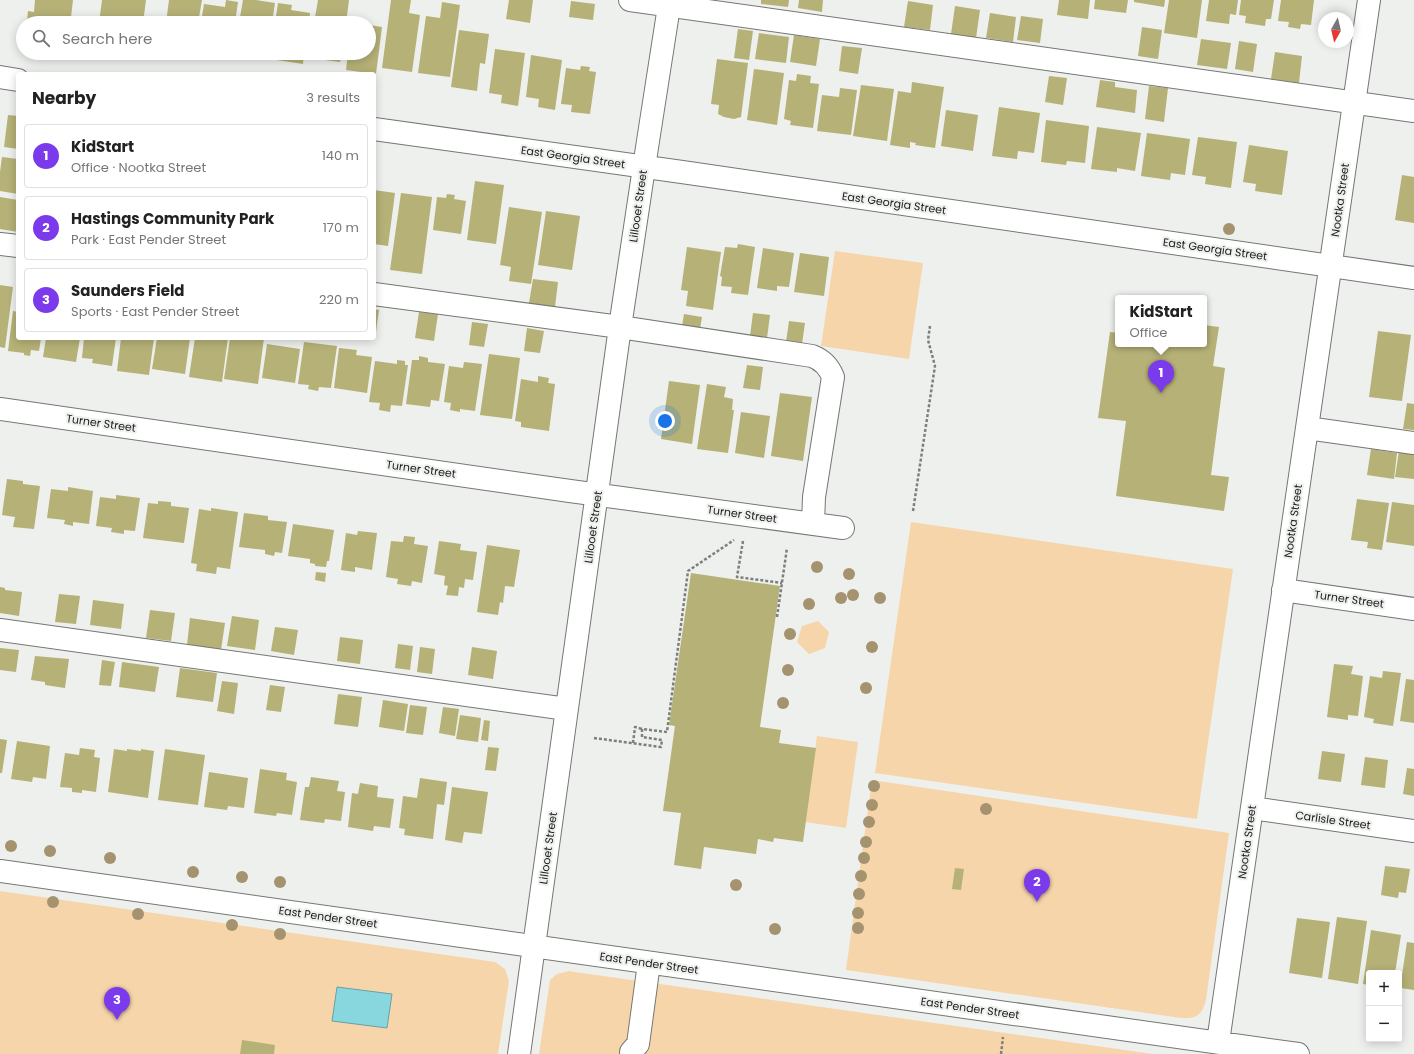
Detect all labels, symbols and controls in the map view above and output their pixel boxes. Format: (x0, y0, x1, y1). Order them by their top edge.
north arrow (1318, 12, 1354, 48)
search box (16, 16, 376, 60)
icon: search (30, 27, 52, 49)
text: Search here (62, 28, 152, 49)
text: Nearby (32, 86, 96, 110)
text: 3 results (306, 88, 360, 107)
text: KidStart (71, 136, 134, 157)
street label: East Georgia Street (520, 142, 626, 172)
text: 1 (44, 146, 48, 165)
text: 140 m (322, 146, 359, 165)
text: Office · Nootka Street (71, 158, 206, 177)
street label: Nootka Street (1327, 162, 1353, 238)
street label: Lillooet Street (625, 169, 651, 243)
street label: East Georgia Street (841, 188, 947, 218)
text: Hastings Community Park (71, 208, 274, 229)
text: 2 (42, 218, 50, 237)
text: 170 m (323, 218, 359, 237)
text: Park · East Pender Street (71, 230, 226, 249)
street label: East Georgia Street (1162, 234, 1268, 264)
text: Saunders Field (71, 280, 185, 301)
text: 3 (42, 290, 50, 309)
text: 220 m (319, 290, 359, 309)
popup (1115, 295, 1207, 347)
text: KidStart (1129, 301, 1193, 322)
text: Sports · East Pender Street (71, 302, 239, 321)
text: Office (1129, 323, 1167, 342)
pin: 1 (1148, 360, 1174, 393)
street label: Turner Street (65, 410, 137, 436)
your location (655, 411, 675, 431)
street label: Turner Street (385, 456, 457, 482)
street label: Nootka Street (1280, 483, 1306, 559)
street label: Lillooet Street (580, 490, 606, 564)
street label: Turner Street (706, 501, 778, 527)
street label: Turner Street (1313, 586, 1385, 612)
street label: Nootka Street (1234, 804, 1260, 880)
street label: Carlisle Street (1294, 807, 1372, 833)
street label: Lillooet Street (535, 811, 561, 885)
pin: 2 (1024, 869, 1050, 902)
street label: East Pender Street (278, 902, 378, 932)
street label: East Pender Street (599, 948, 699, 978)
map controls (1366, 970, 1402, 1042)
button: + (1366, 970, 1402, 1006)
pin: 3 (104, 987, 130, 1020)
street label: East Pender Street (920, 993, 1020, 1023)
button: − (1366, 1006, 1402, 1042)

